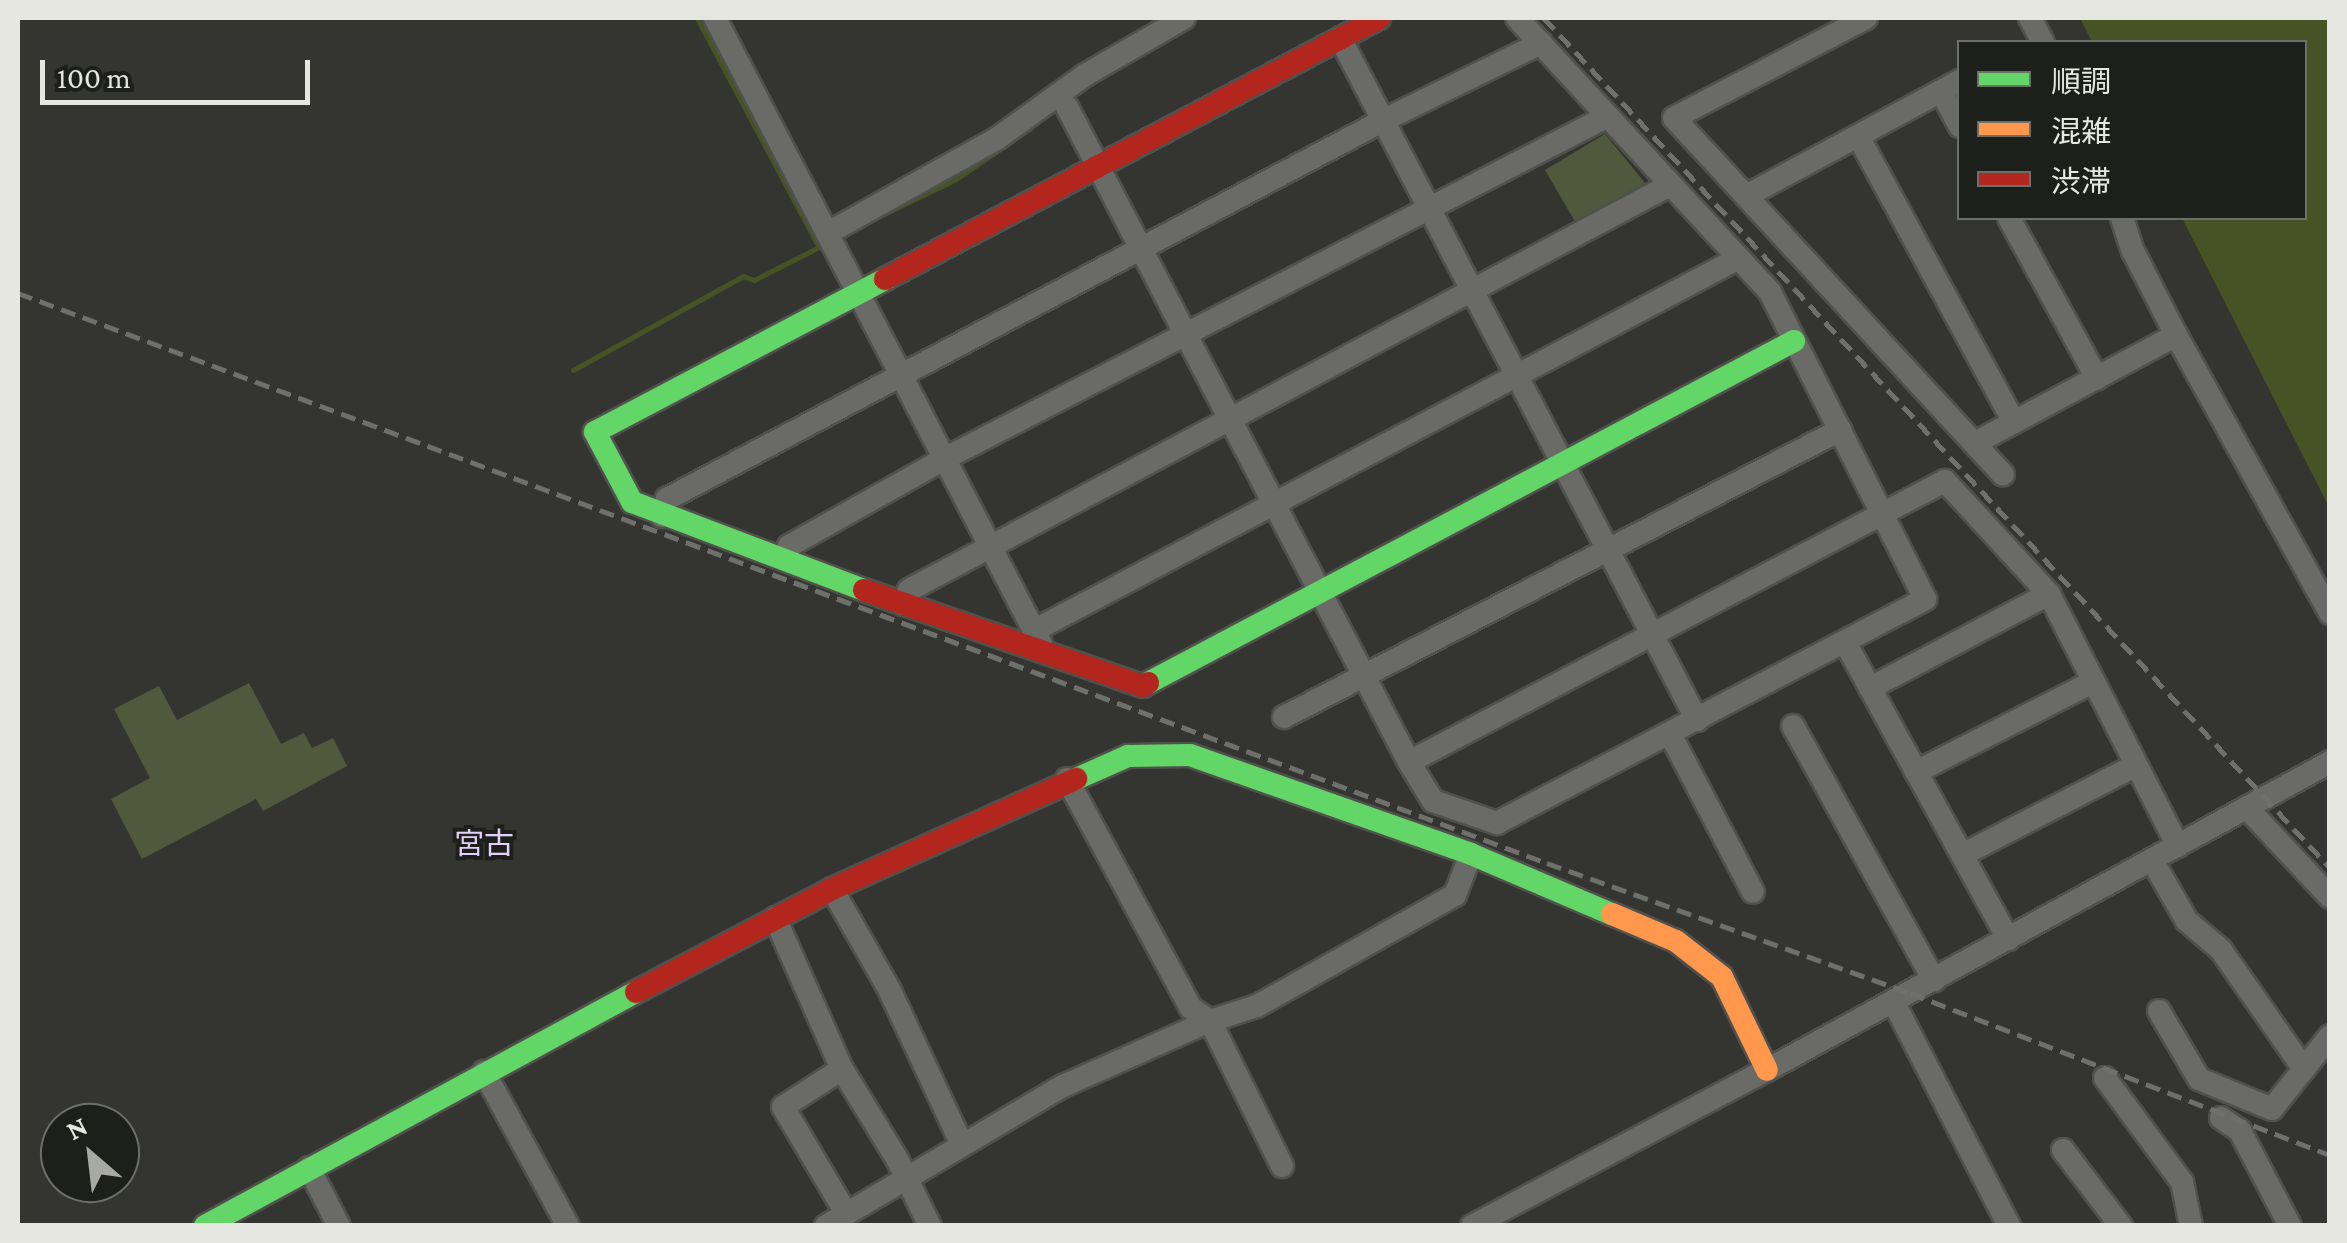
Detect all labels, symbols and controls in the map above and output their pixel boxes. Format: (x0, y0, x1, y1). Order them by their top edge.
scale bar (45, 40, 315, 102)
legend (1957, 40, 2307, 220)
text: 100 m (57, 61, 131, 94)
text: 順調 (2051, 65, 2111, 98)
text: 混雑 (2051, 115, 2111, 148)
text: 渋滞 (2051, 165, 2111, 198)
district label: 宮古 (454, 826, 514, 862)
north arrow (40, 1103, 140, 1203)
text: N (61, 1110, 92, 1146)

